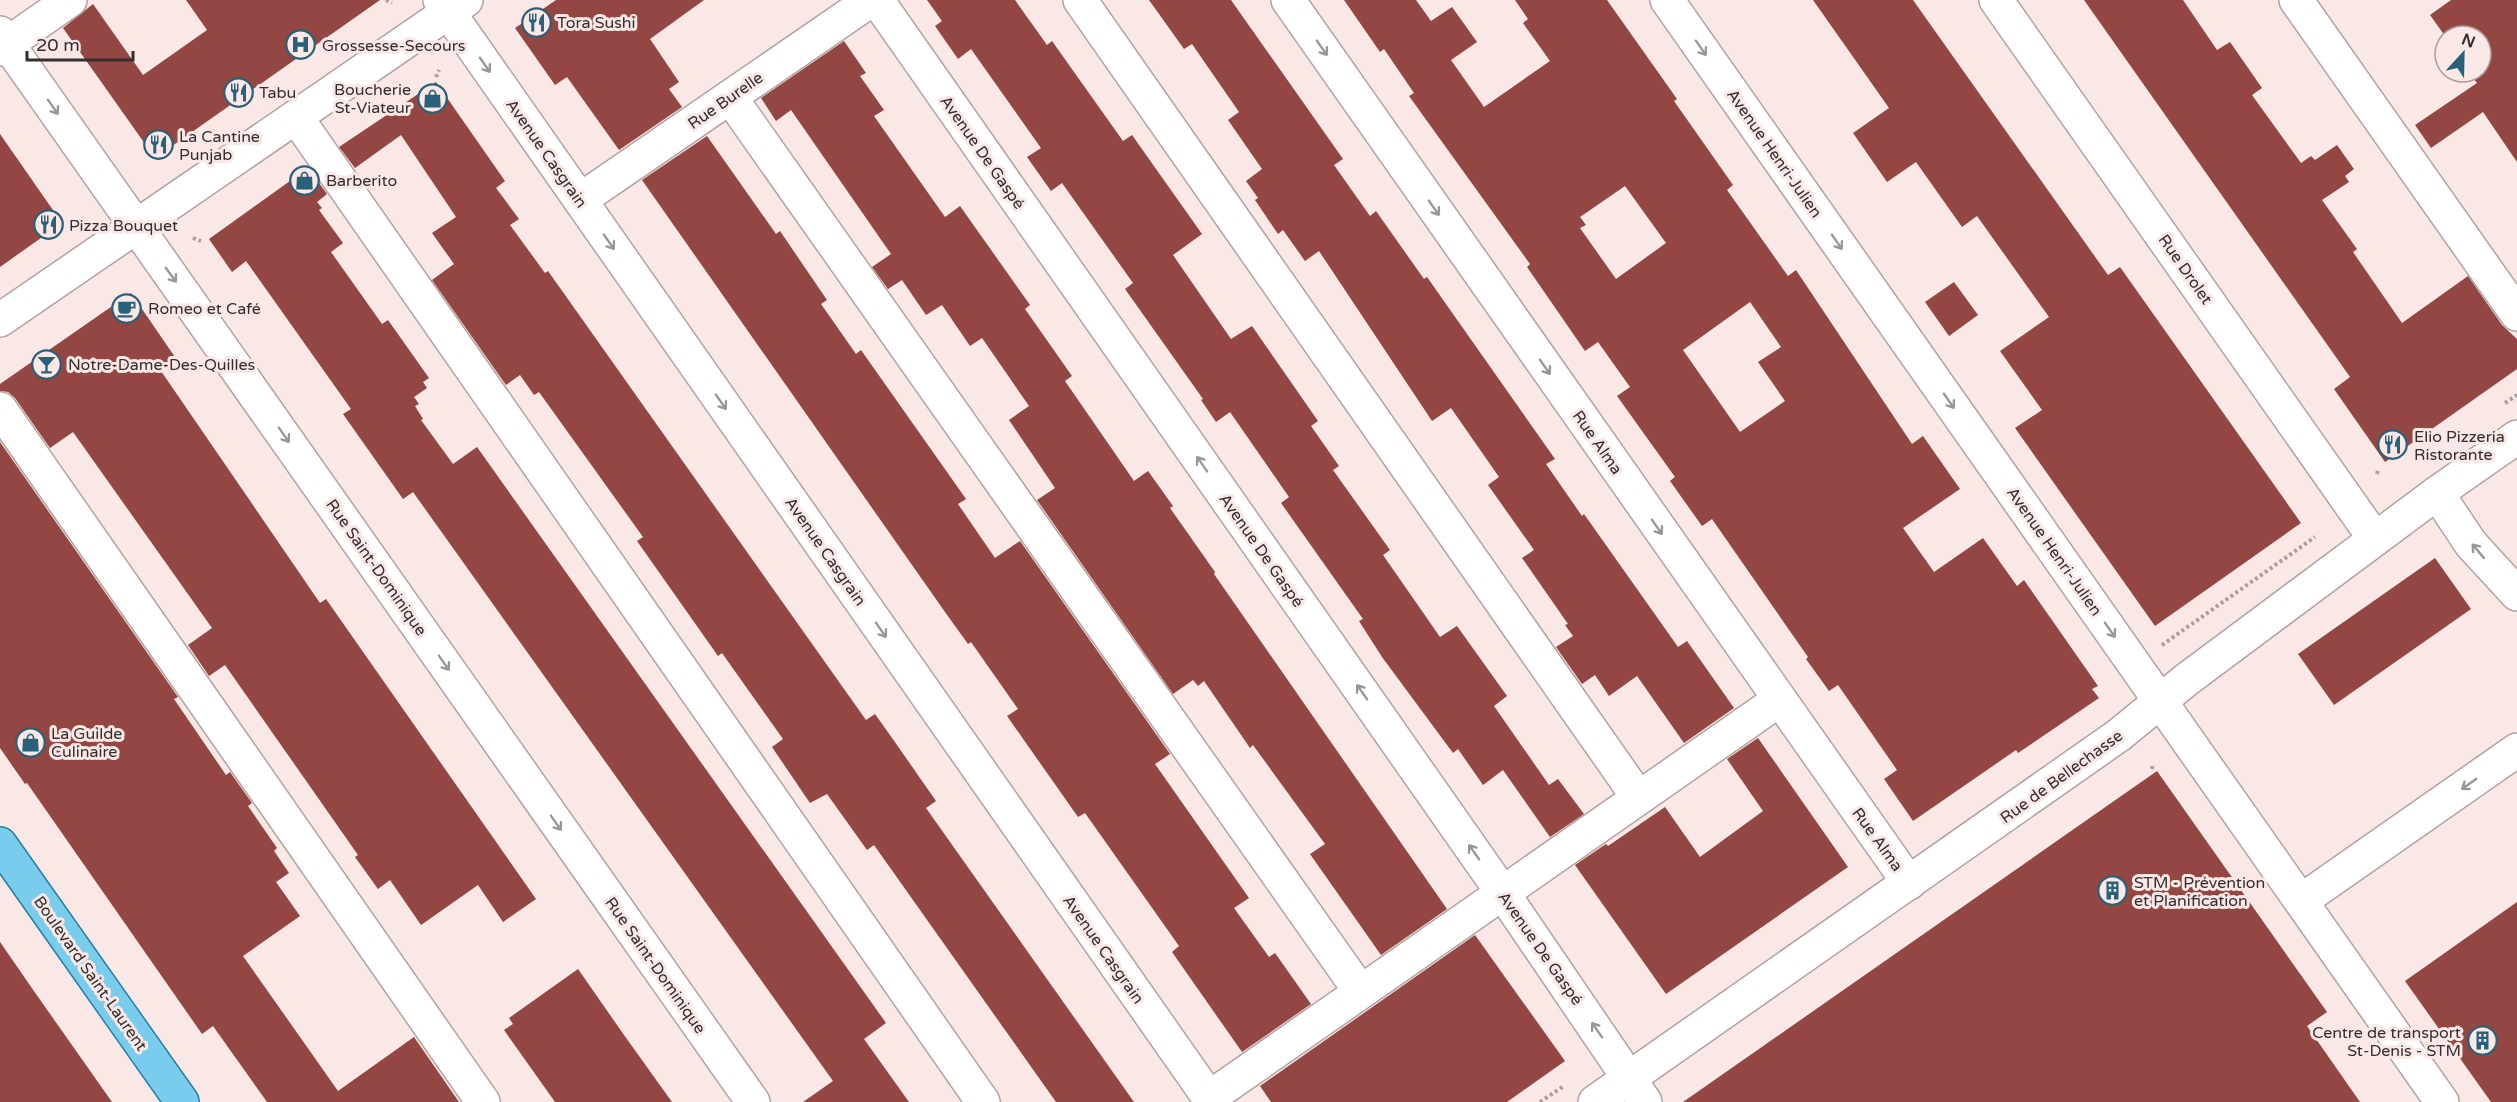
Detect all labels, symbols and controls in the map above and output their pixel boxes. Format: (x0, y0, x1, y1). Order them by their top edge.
restaurant icon: Tora Sushi (520, 6, 552, 38)
place label: Tora Sushi (557, 13, 636, 33)
scale bar (27, 24, 134, 62)
north arrow (2433, 24, 2493, 84)
hospital icon: Grossesse-Secours (285, 29, 317, 61)
text: N (2459, 29, 2478, 53)
text: 20 m (36, 34, 80, 56)
place label: Grossesse-Secours (322, 36, 465, 56)
one-way arrow (1316, 39, 1328, 55)
one-way arrow (1695, 39, 1707, 55)
one-way arrow (479, 57, 491, 73)
street label: Rue Burelle (684, 68, 767, 134)
restaurant icon: Tabu (222, 76, 254, 108)
place label: Boucherie St-Viateur (334, 80, 412, 118)
shop icon: Boucherie St-Viateur (416, 82, 448, 114)
place label: Tabu (259, 83, 296, 103)
street label: Avenue Henri-Julien (1722, 85, 1826, 222)
street label: Avenue De Gaspé (935, 92, 1029, 213)
street label: Avenue Casgrain (501, 95, 591, 212)
one-way arrow (47, 99, 59, 115)
place label: La Cantine Punjab (179, 127, 260, 165)
restaurant icon: La Cantine Punjab (142, 129, 174, 161)
shop icon: Barberito (289, 164, 321, 196)
place label: Barberito (326, 171, 397, 191)
one-way arrow (1428, 199, 1440, 215)
restaurant icon: Pizza Bouquet (32, 209, 64, 241)
place label: Pizza Bouquet (69, 216, 178, 236)
street label: Rue Drolet (2154, 231, 2217, 308)
one-way arrow (603, 233, 615, 250)
one-way arrow (1831, 233, 1843, 249)
one-way arrow (165, 267, 178, 283)
cafe icon: Romeo et Café (111, 292, 143, 324)
place label: Romeo et Café (148, 299, 261, 319)
bar icon: Notre-Dame-Des-Quilles (31, 348, 63, 380)
place label: Notre-Dame-Des-Quilles (68, 355, 255, 375)
one-way arrow (1539, 359, 1552, 375)
one-way arrow (715, 393, 727, 409)
one-way arrow (1943, 393, 1956, 409)
street label: Rue Alma (1568, 407, 1627, 479)
one-way arrow (278, 426, 290, 442)
place label: Elio Pizzeria Ristorante (2414, 427, 2505, 465)
restaurant icon: Elio Pizzeria Ristorante (2377, 429, 2409, 461)
one-way arrow (1196, 456, 1208, 472)
street label: Avenue Henri-Julien (2002, 483, 2106, 620)
street label: Avenue De Gaspé (1214, 490, 1308, 611)
street label: Avenue Casgrain (780, 493, 870, 610)
street label: Rue Saint-Dominique (321, 495, 431, 640)
one-way arrow (1651, 518, 1663, 534)
one-way arrow (2471, 543, 2484, 559)
one-way arrow (2104, 621, 2116, 637)
one-way arrow (875, 622, 887, 638)
one-way arrow (438, 655, 450, 671)
one-way arrow (1356, 685, 1368, 701)
place label: La Guilde Culinaire (51, 724, 122, 762)
shop icon: La Guilde Culinaire (14, 726, 46, 758)
street label: Rue de Bellechasse (1996, 726, 2127, 828)
one-way arrow (2461, 778, 2478, 790)
street label: Rue Alma (1847, 804, 1907, 875)
one-way arrow (550, 814, 562, 830)
one-way arrow (1468, 845, 1480, 861)
place label: STM - Prévention et Planification (2134, 873, 2265, 911)
building icon: STM - Prévention et Planification (2097, 875, 2129, 907)
street label: Avenue De Gaspé (1493, 888, 1587, 1009)
street label: Avenue Casgrain (1058, 891, 1148, 1008)
street label: Boulevard Saint-Laurent (29, 892, 151, 1055)
street label: Rue Saint-Dominique (600, 893, 710, 1038)
one-way arrow (1591, 1022, 1603, 1038)
place label: Centre de transport St-Denis - STM (2312, 1023, 2461, 1061)
building icon: Centre de transport St-Denis - STM (2466, 1025, 2498, 1057)

